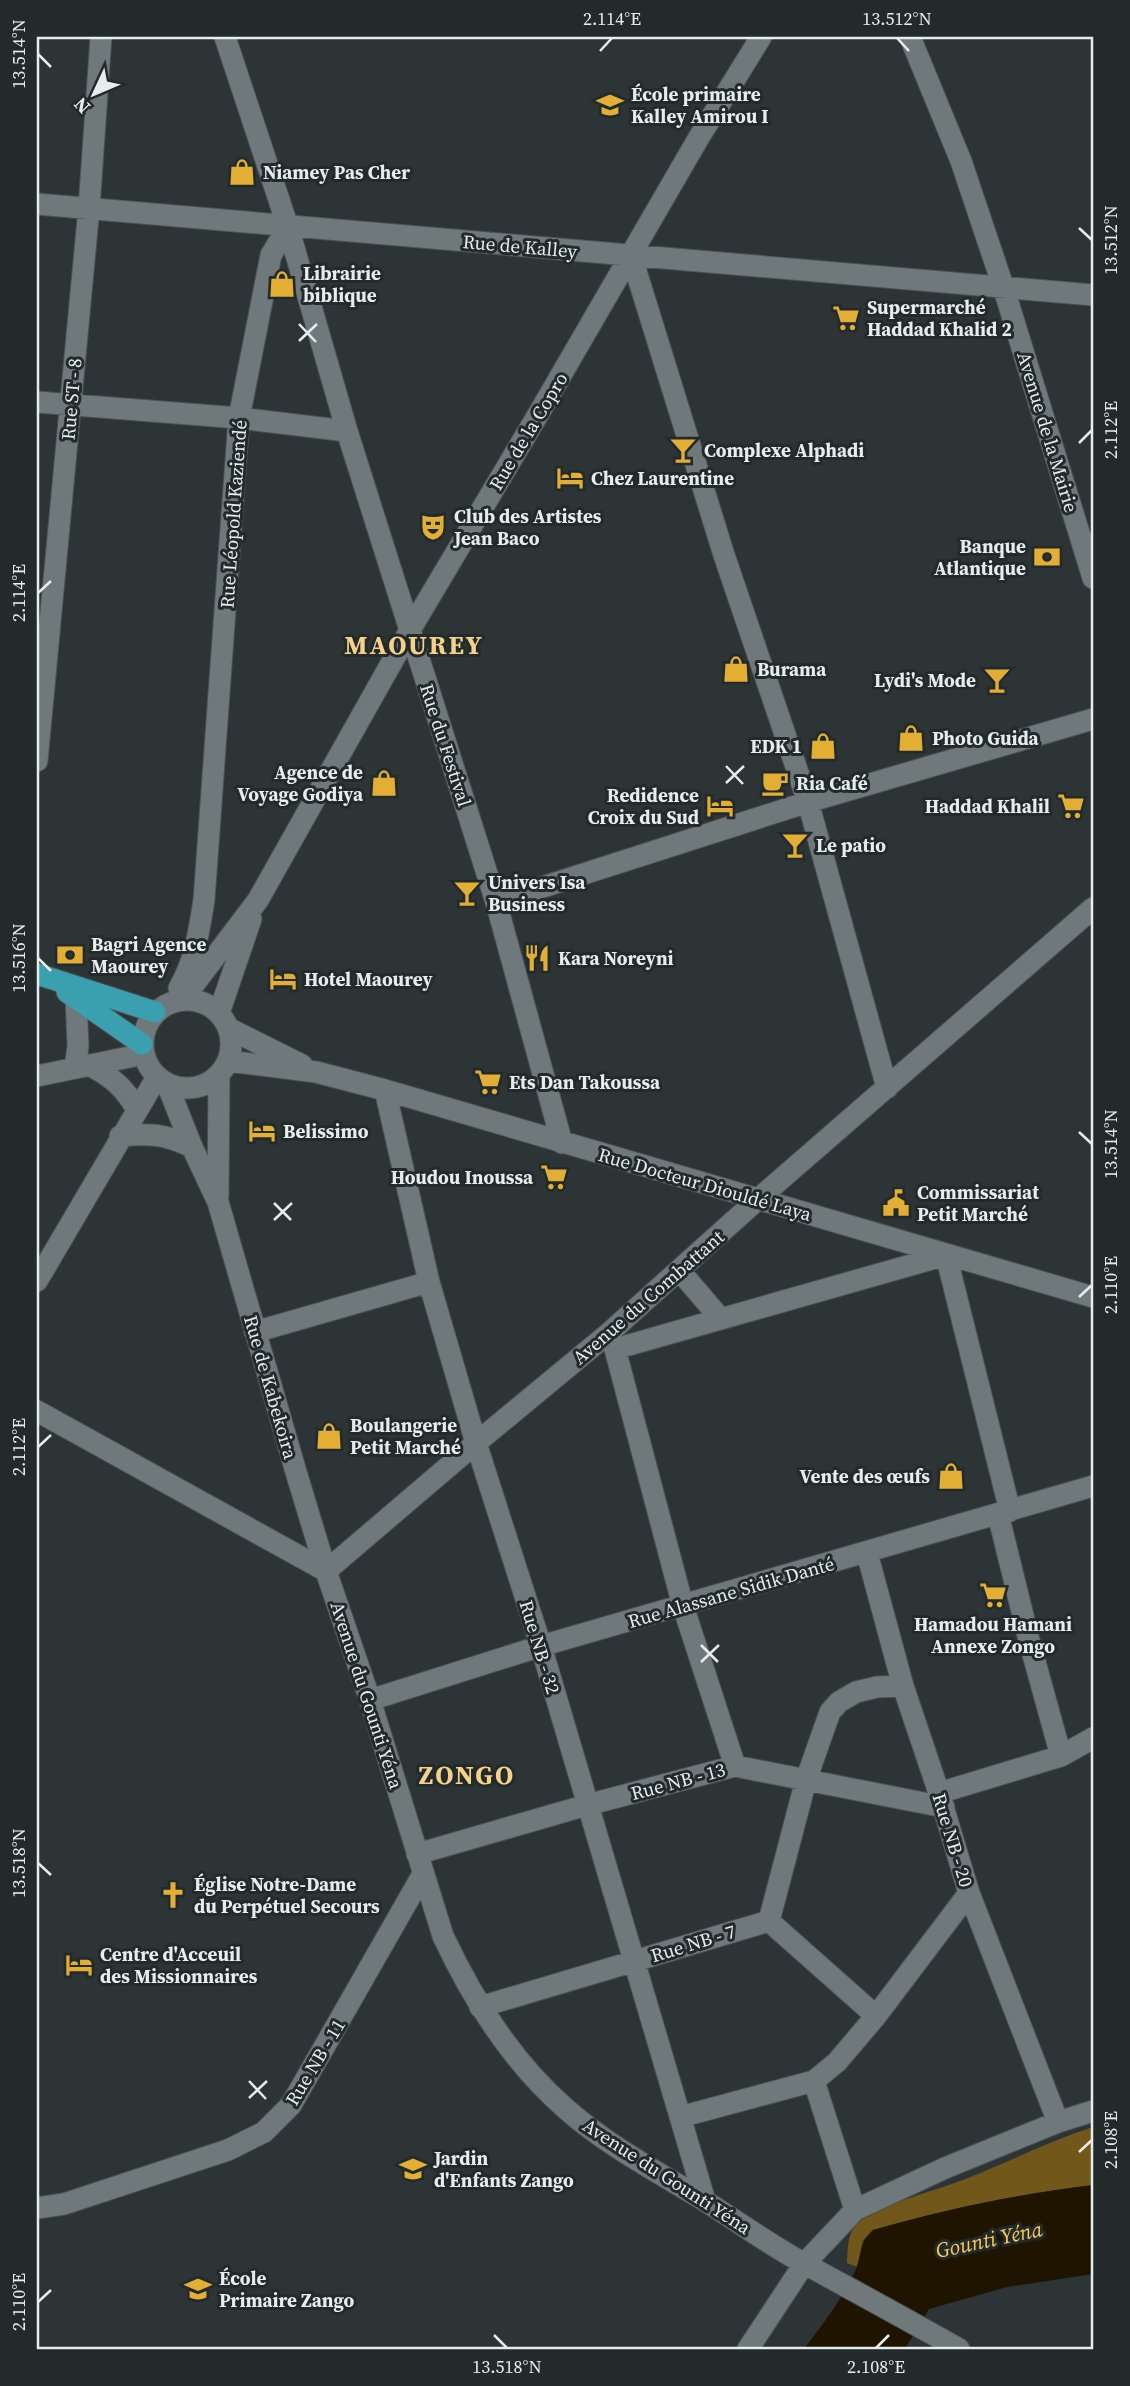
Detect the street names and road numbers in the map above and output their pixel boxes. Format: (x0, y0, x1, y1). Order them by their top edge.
street label: Rue de Kalley (462, 228, 579, 264)
street label: Avenue de la Mairie (1011, 348, 1085, 516)
street label: Rue ST - 8 (54, 357, 88, 441)
street label: Rue de la Copro (483, 367, 573, 495)
street label: Rue Léopold Kaziendé (213, 419, 253, 609)
street label: Rue du Festival (414, 680, 478, 810)
street label: Rue Docteur Diouldé Laya (595, 1141, 815, 1227)
street label: Avenue du Combattant (567, 1223, 730, 1370)
street label: Rue de Kabekoira (238, 1312, 304, 1462)
street label: Rue Alassane Sidik Danté (625, 1550, 837, 1634)
street label: Rue NB - 32 (513, 1597, 567, 1697)
street label: Avenue du Gounti Yéna (324, 1598, 410, 1792)
street label: Rue NB - 13 (628, 1756, 728, 1806)
street label: Rue NB - 20 (926, 1790, 980, 1890)
street label: Rue NB - 7 (648, 1918, 738, 1968)
street label: Rue NB - 11 (279, 2014, 351, 2110)
street label: Avenue du Gounti Yéna (578, 2112, 756, 2240)

